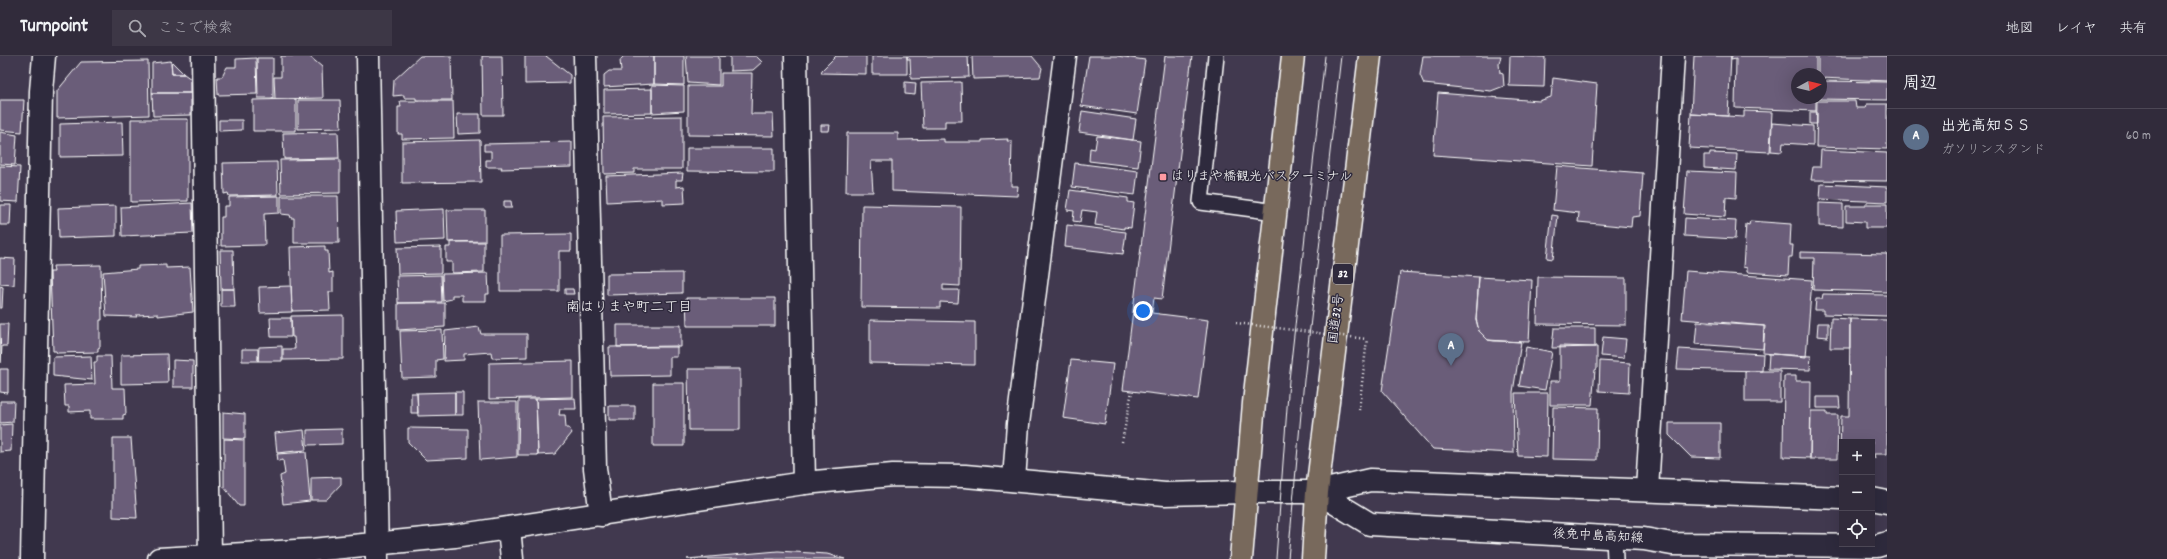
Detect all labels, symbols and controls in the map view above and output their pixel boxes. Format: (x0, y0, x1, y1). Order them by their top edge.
search box (112, 10, 392, 46)
text: Turnpoint (20, 14, 88, 41)
icon: search (126, 17, 148, 39)
text: ここで検索 (158, 18, 233, 40)
text: 地図 (2006, 19, 2034, 39)
text: レイヤ (2056, 19, 2097, 39)
text: 共有 (2119, 19, 2147, 39)
north arrow (1791, 68, 1827, 104)
text: 周辺 (1903, 73, 1937, 97)
text: 出光高知ＳＳ (1941, 116, 2031, 138)
text: A (1912, 127, 1920, 146)
text: 60 m (2126, 127, 2151, 146)
text: ガソリンスタンド (1941, 141, 2045, 160)
place label: はりまや橋観光バスターミナル (1171, 168, 1352, 187)
marker: はりまや橋観光バスターミナル (1158, 172, 1168, 182)
road number: 32 (1333, 264, 1353, 284)
street label: 国道32号 (1324, 293, 1350, 345)
district label: 南はりまや町二丁目 (566, 298, 692, 318)
your location (1133, 301, 1153, 321)
pin: A (1438, 333, 1464, 366)
map controls (1839, 439, 1875, 547)
button: + (1839, 439, 1875, 475)
button: − (1839, 475, 1875, 511)
button: locate (1839, 511, 1875, 547)
street label: 後免中島高知線 (1552, 525, 1645, 549)

